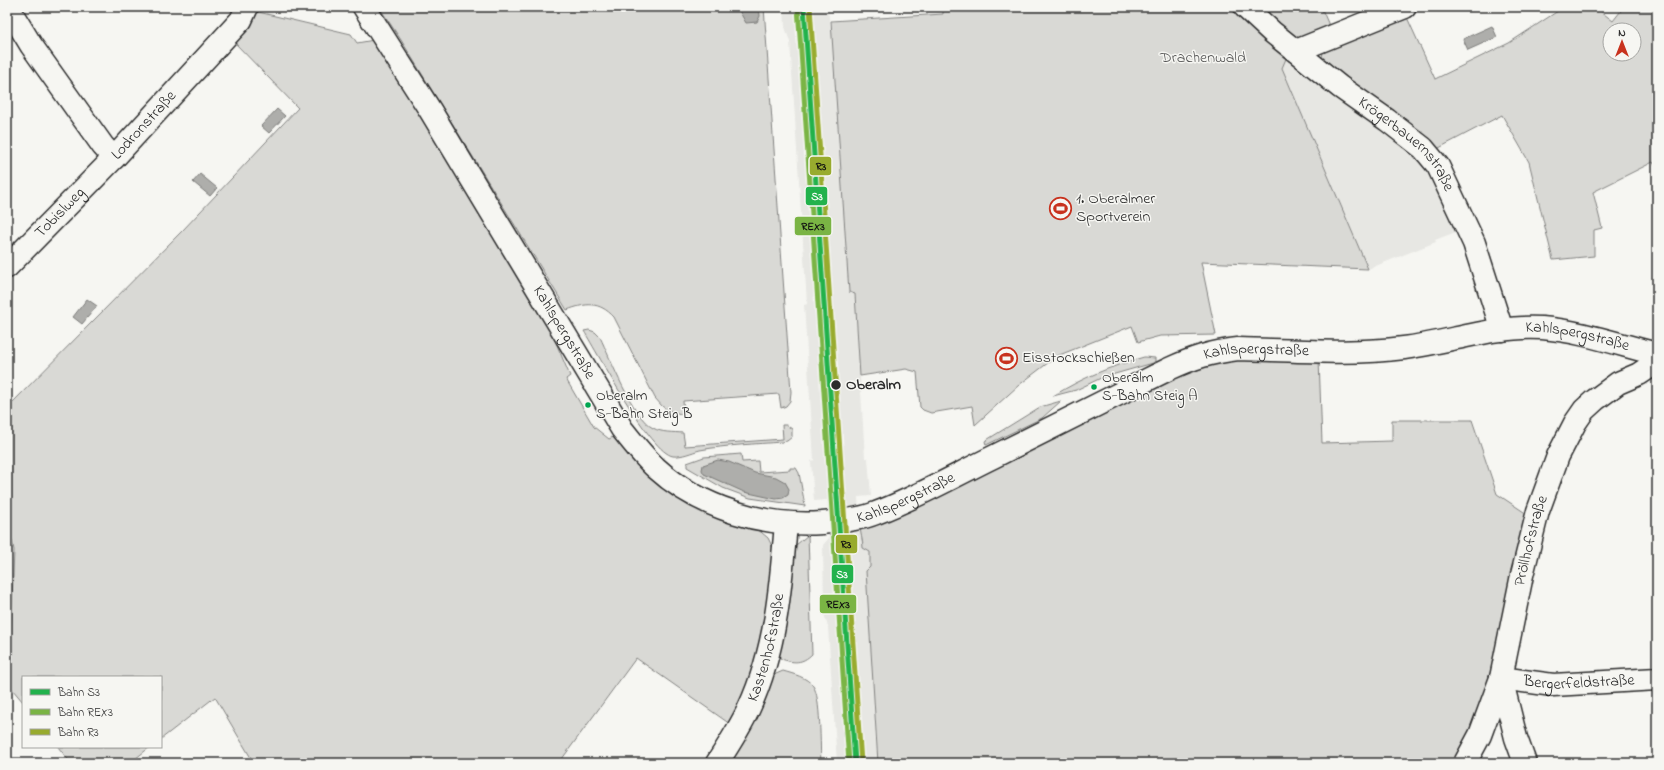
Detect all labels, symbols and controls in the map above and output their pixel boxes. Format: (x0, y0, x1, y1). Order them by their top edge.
north arrow (1602, 22, 1642, 62)
text: N (1618, 25, 1626, 41)
park label: Drachenwald (1159, 46, 1246, 70)
street label: Lodronstraße (106, 85, 183, 166)
street label: Krögerbauernstraße (1353, 91, 1461, 196)
line badge: R3 (809, 156, 832, 176)
text: R3 (815, 159, 827, 175)
street label: Tobislweg (29, 182, 91, 244)
line badge: S3 (805, 186, 828, 206)
place label: 1. Oberalmer Sportverein (1076, 187, 1155, 229)
text: S3 (811, 189, 823, 205)
sports icon: 1. Oberalmer Sportverein (1048, 195, 1074, 221)
line badge: REX3 (794, 216, 832, 236)
text: REX3 (800, 219, 825, 235)
street label: Kahlspergstraße (526, 281, 602, 385)
street label: Kahlspergstraße (1525, 316, 1633, 358)
street label: Kahlspergstraße (1201, 337, 1310, 367)
sports icon: Eisstockschießen (994, 345, 1020, 371)
place label: Eisstockschießen (1022, 346, 1135, 370)
place label: Oberalm S-Bahn Steig A (1102, 367, 1198, 408)
place label: Oberalm (846, 373, 901, 397)
marker: Oberalm (829, 378, 843, 392)
marker: Oberalm S-Bahn Steig A (1089, 382, 1099, 392)
place label: Oberalm S-Bahn Steig B (596, 385, 692, 426)
marker: Oberalm S-Bahn Steig B (583, 400, 593, 410)
street label: Kahlspergstraße (854, 466, 960, 530)
street label: Pröllhofstraße (1508, 491, 1555, 588)
line badge: R3 (835, 534, 858, 554)
text: R3 (840, 537, 852, 553)
line badge: S3 (831, 564, 854, 584)
text: S3 (836, 567, 848, 583)
street label: Kastenhofstraße (741, 591, 791, 705)
line badge: REX3 (819, 594, 857, 614)
text: REX3 (825, 597, 850, 613)
street label: Bergerfeldstraße (1521, 668, 1636, 697)
legend (22, 676, 162, 748)
text: Bahn S3 (57, 684, 100, 702)
text: Bahn REX3 (57, 704, 113, 722)
text: Bahn R3 (57, 724, 99, 742)

